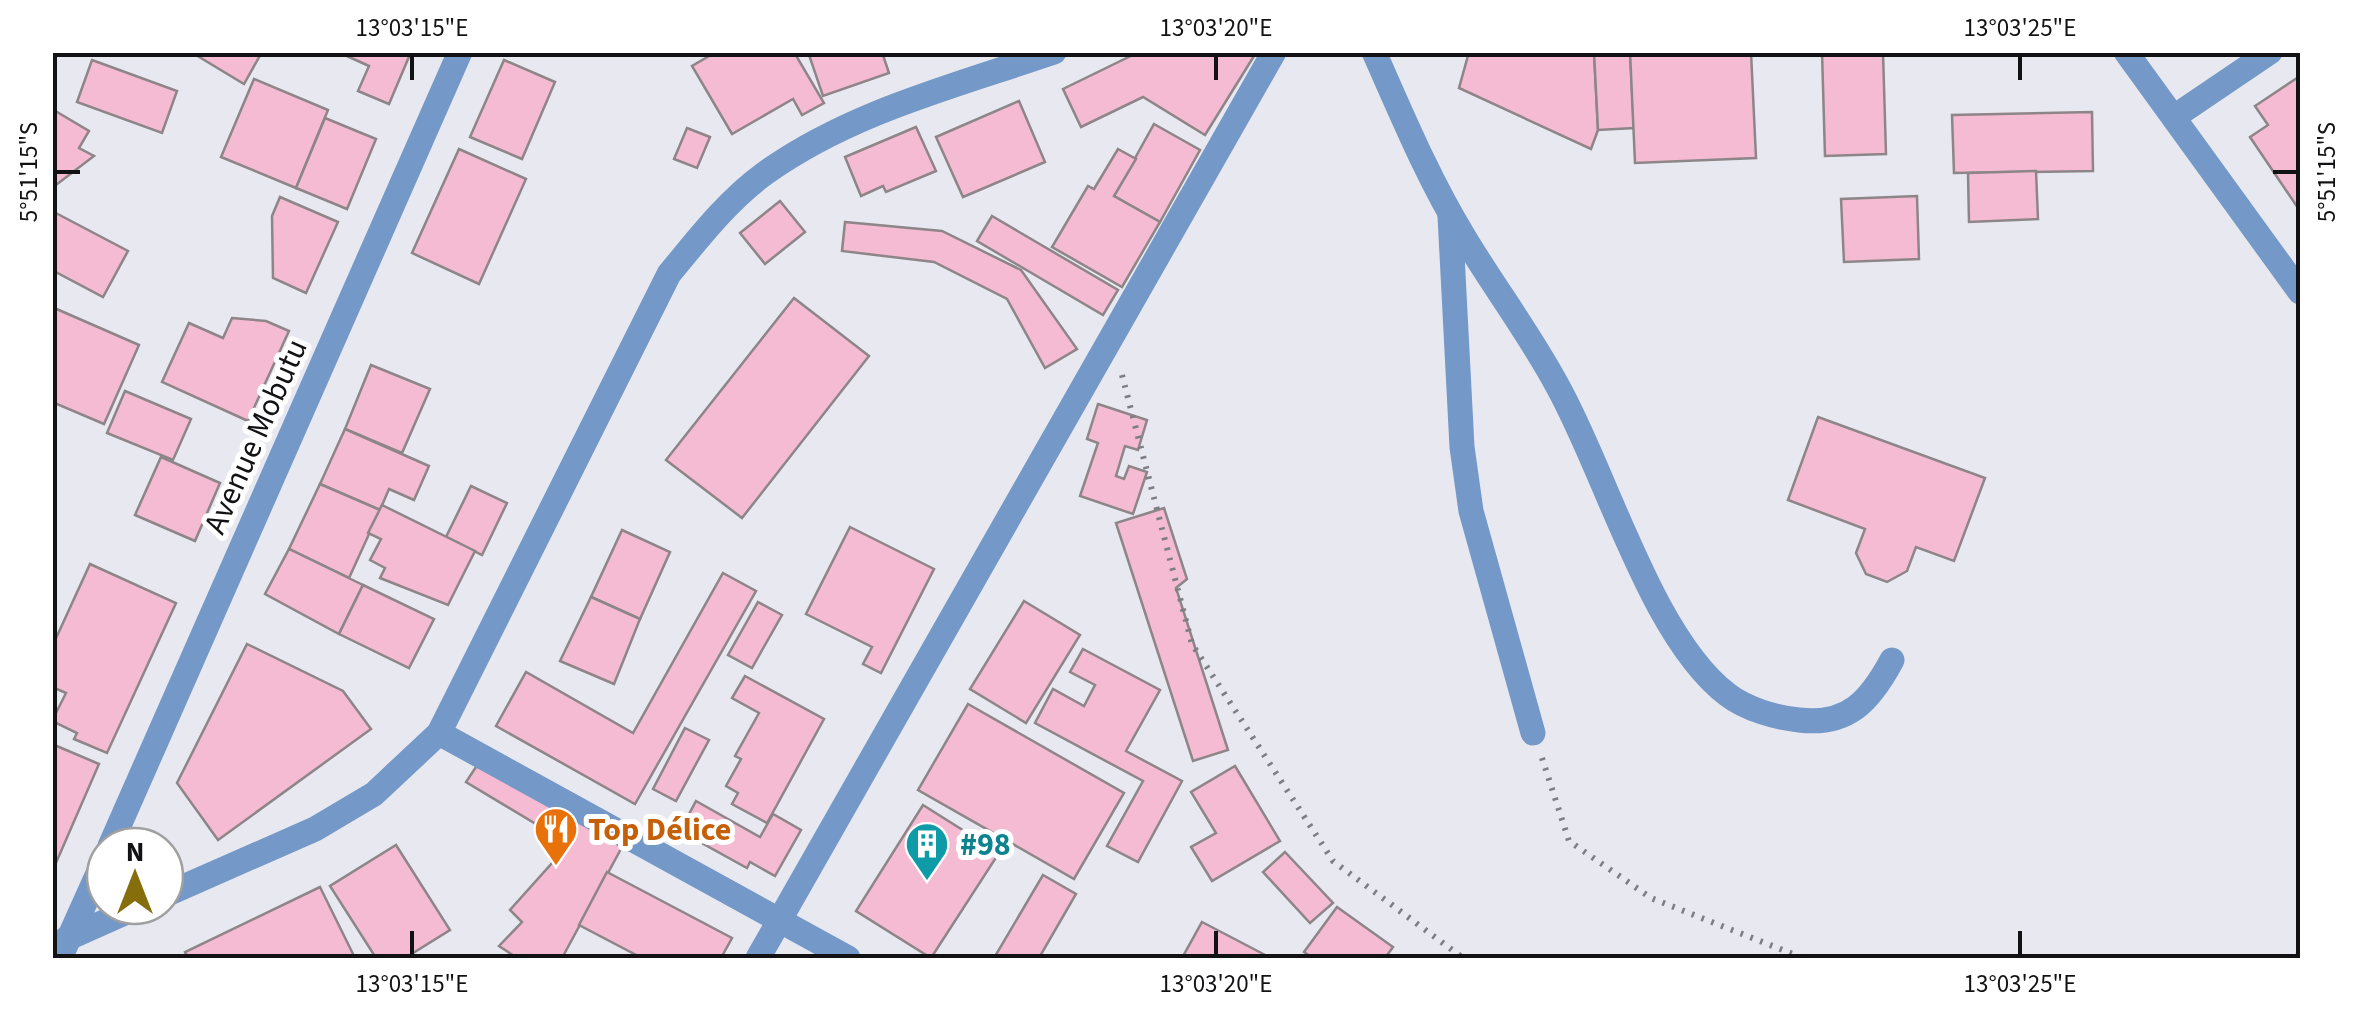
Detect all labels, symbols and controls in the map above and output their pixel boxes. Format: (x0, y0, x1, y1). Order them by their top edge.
text: 13°03'15"E (356, 10, 468, 46)
text: 13°03'20"E (1160, 10, 1272, 46)
text: 13°03'25"E (1964, 10, 2076, 46)
text: 5°51'15"S (11, 122, 47, 222)
text: 5°51'15"S (2309, 122, 2345, 222)
street label: Avenue Mobutu (192, 332, 319, 541)
restaurant icon: Top Délice (533, 806, 579, 867)
place label: Top Délice (588, 807, 731, 853)
building icon: #98 (904, 821, 950, 882)
place label: #98 (960, 822, 1011, 868)
north arrow (85, 826, 185, 926)
text: N (126, 832, 144, 872)
text: 13°03'15"E (356, 966, 468, 1002)
text: 13°03'20"E (1160, 966, 1272, 1002)
text: 13°03'25"E (1964, 966, 2076, 1002)

